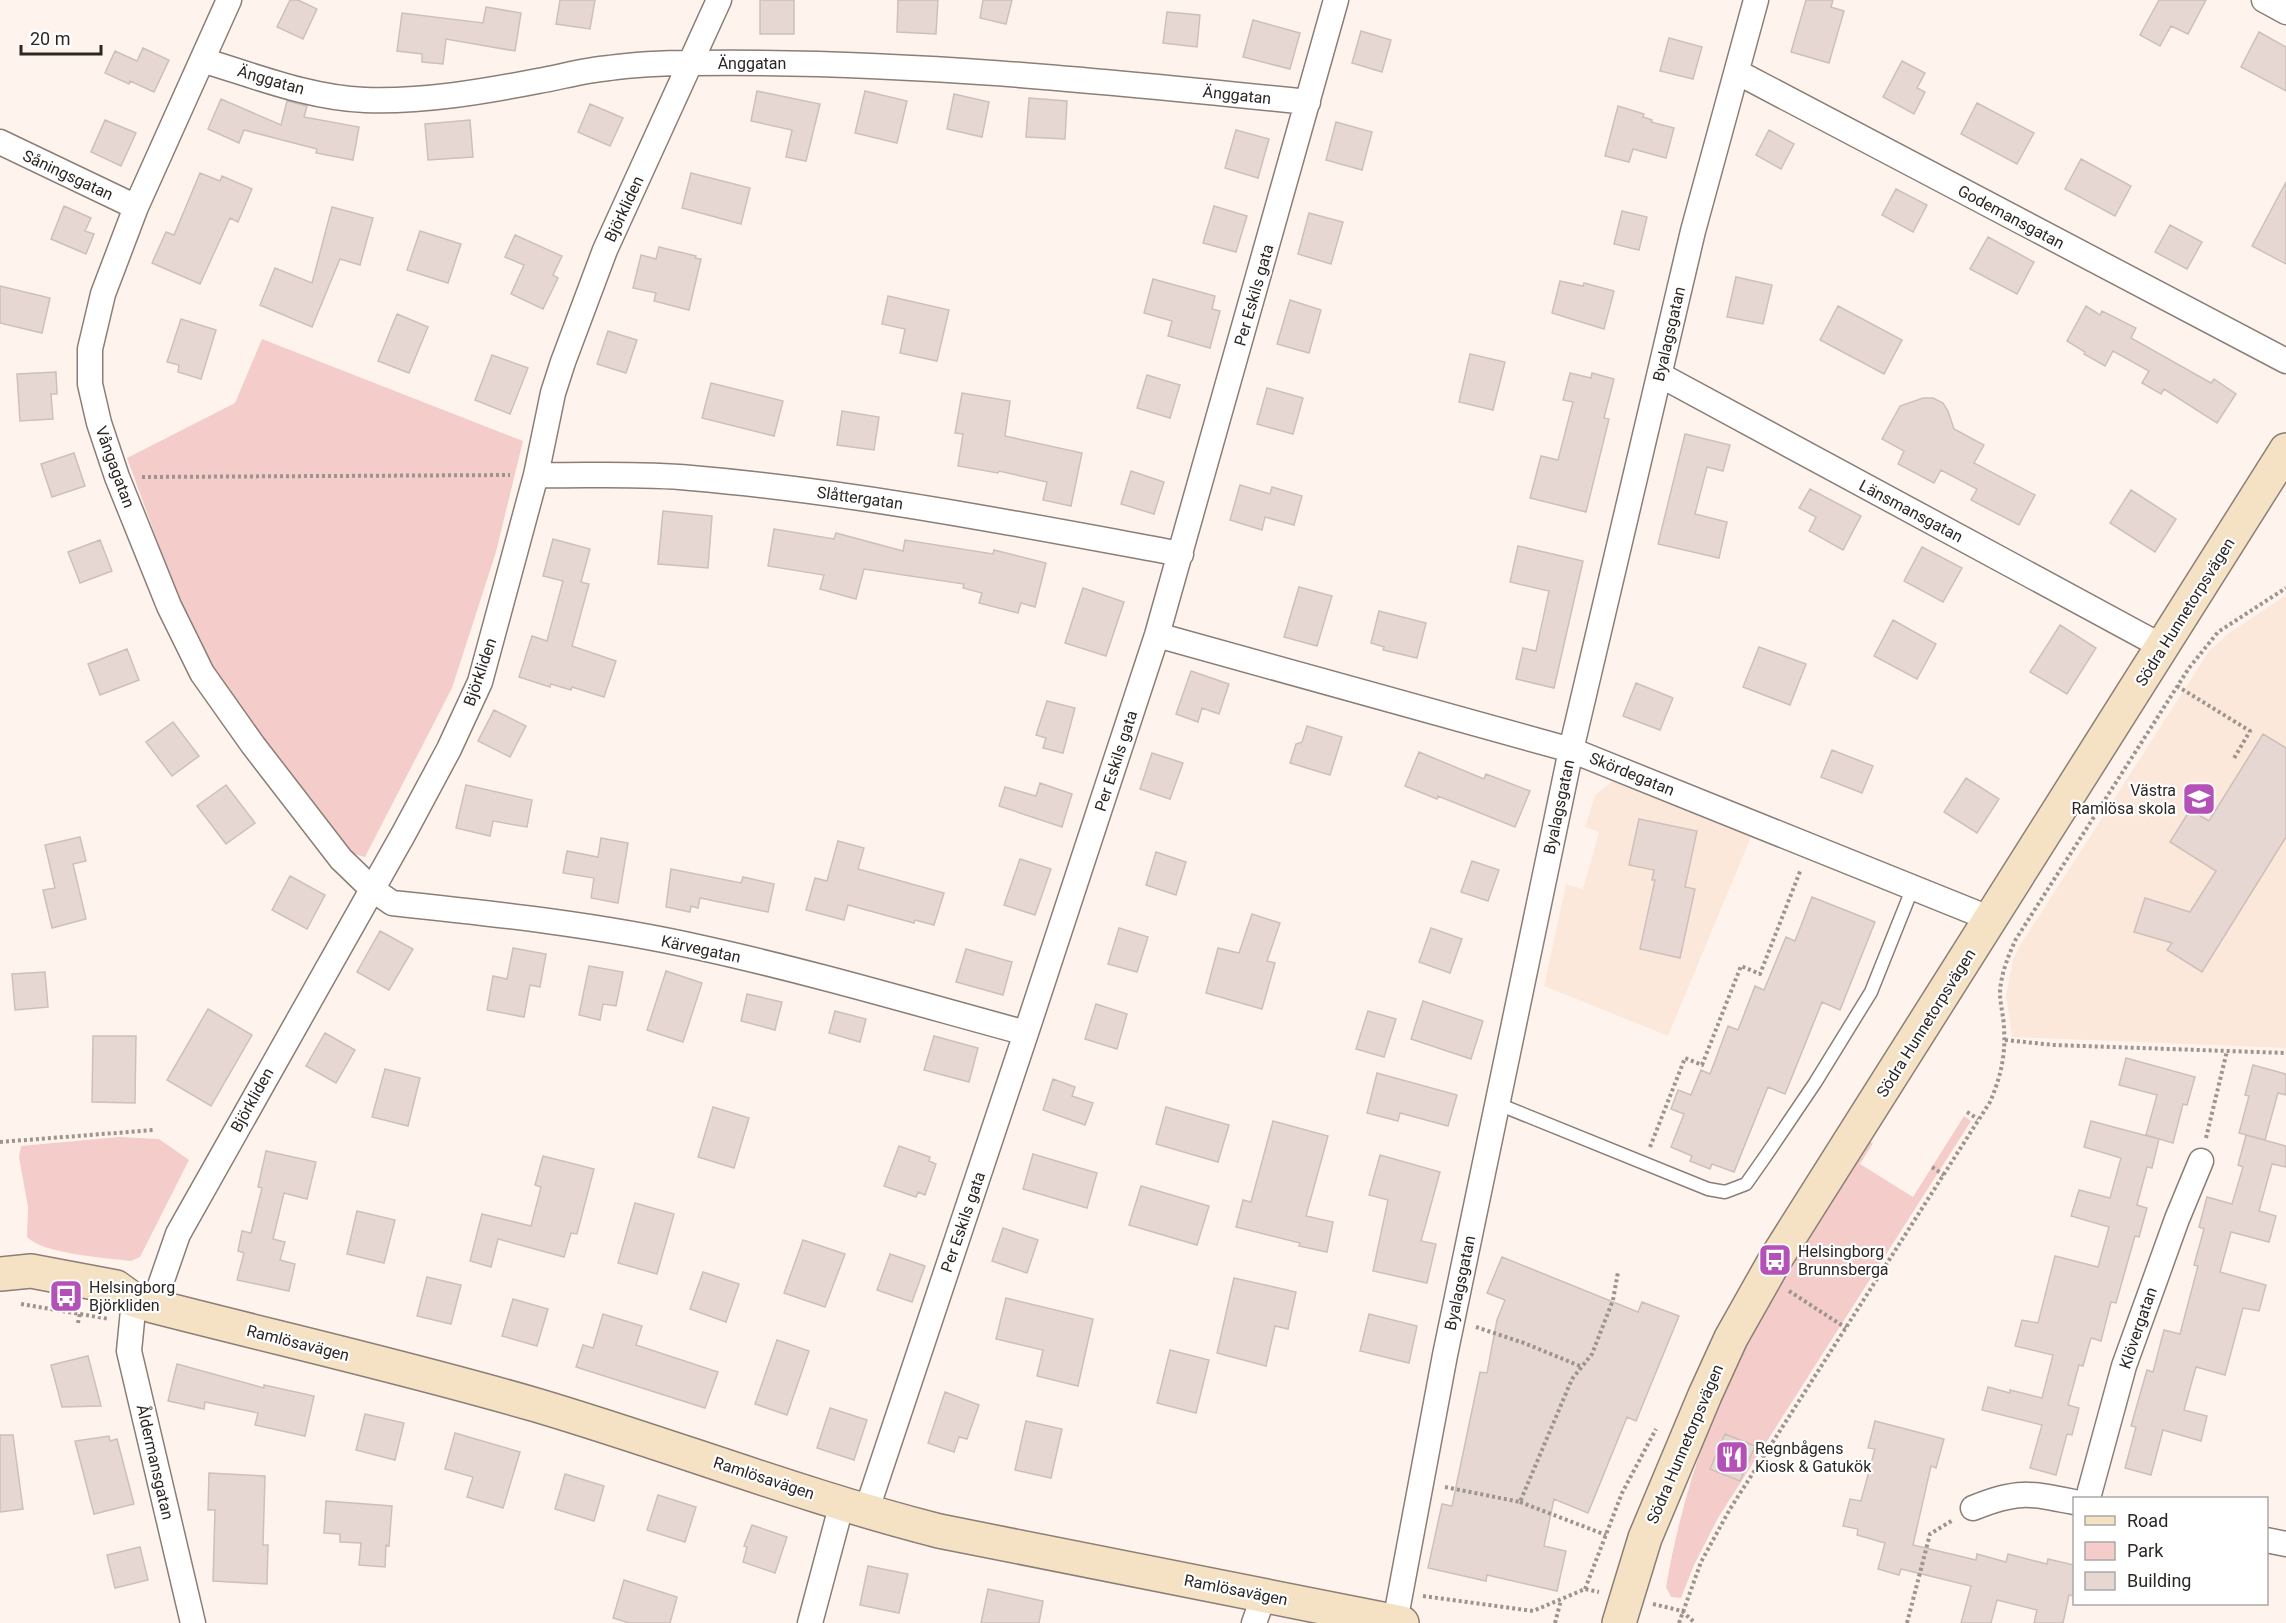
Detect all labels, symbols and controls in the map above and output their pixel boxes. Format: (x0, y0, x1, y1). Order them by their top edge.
scale bar (21, 18, 100, 56)
text: 20 m (30, 28, 70, 49)
street label: Änggatan (718, 54, 786, 73)
street label: Änggatan (235, 61, 307, 99)
street label: Änggatan (1202, 82, 1272, 108)
street label: Såningsgatan (20, 146, 116, 204)
street label: Björkliden (600, 173, 648, 245)
street label: Godemansgatan (1955, 181, 2067, 253)
street label: Per Eskils gata (1230, 242, 1278, 348)
street label: Byalagsgatan (1649, 285, 1689, 383)
street label: Vångagatan (91, 424, 139, 510)
street label: Länsmansgatan (1856, 476, 1966, 546)
street label: Slåttergatan (816, 483, 904, 513)
street label: Södra Hunnetorpsvägen (2132, 534, 2238, 690)
street label: Björkliden (460, 636, 500, 708)
street label: Per Eskils gata (1091, 708, 1141, 814)
street label: Skördegatan (1587, 748, 1677, 800)
street label: Byalagsgatan (1540, 758, 1578, 856)
place label: Västra Ramlösa skola (2071, 781, 2176, 818)
school or university icon: Västra Ramlösa skola (2181, 781, 2217, 817)
street label: Kärvegatan (659, 931, 743, 967)
street label: Södra Hunnetorpsvägen (1873, 945, 1979, 1101)
street label: Björkliden (227, 1065, 277, 1135)
street label: Per Eskils gata (937, 1169, 989, 1275)
street label: Byalagsgatan (1441, 1234, 1479, 1332)
bus stop icon: Helsingborg Brunnsberga (1757, 1242, 1793, 1278)
place label: Helsingborg Brunnsberga (1798, 1242, 1889, 1279)
bus stop icon: Helsingborg Björkliden (48, 1278, 84, 1314)
place label: Helsingborg Björkliden (89, 1278, 175, 1315)
street label: Klövergatan (2115, 1285, 2161, 1371)
street label: Ramlösavägen (245, 1321, 351, 1365)
street label: Södra Hunnetorpsvägen (1643, 1361, 1727, 1527)
street label: Åldermansgatan (133, 1402, 178, 1521)
restaurant icon: Regnbågens Kiosk & Gatukök (1714, 1439, 1750, 1475)
place label: Regnbågens Kiosk & Gatukök (1755, 1439, 1872, 1476)
street label: Ramlösavägen (711, 1453, 817, 1503)
legend (2073, 1497, 2268, 1605)
text: Road (2127, 1510, 2168, 1531)
text: Park (2127, 1540, 2164, 1561)
text: Building (2127, 1570, 2191, 1591)
street label: Ramlösavägen (1183, 1571, 1289, 1609)

